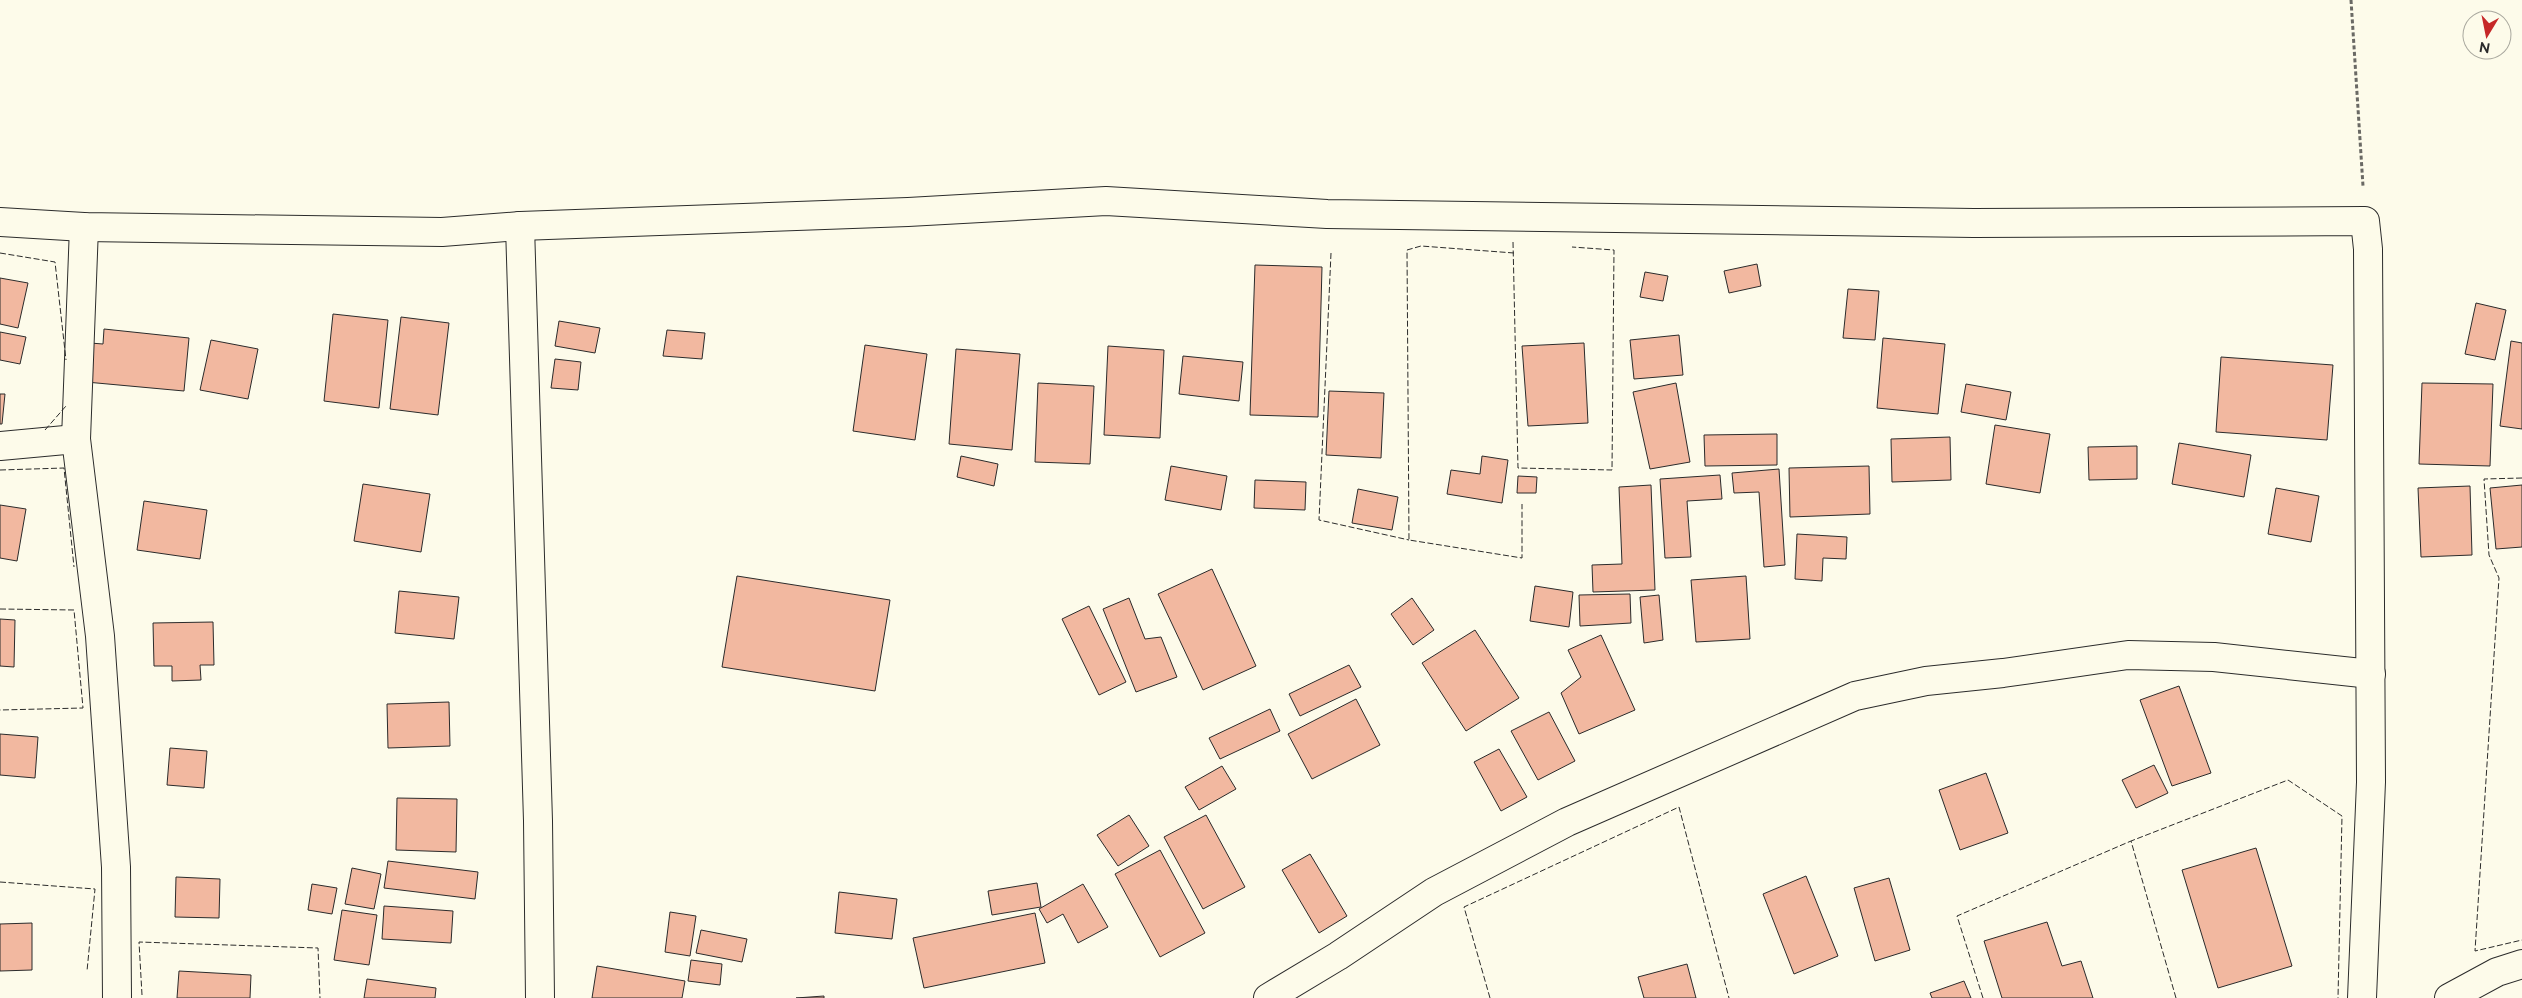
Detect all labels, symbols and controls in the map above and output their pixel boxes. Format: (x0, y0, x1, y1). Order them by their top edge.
north arrow (2462, 10, 2512, 60)
text: N (2478, 39, 2491, 57)

